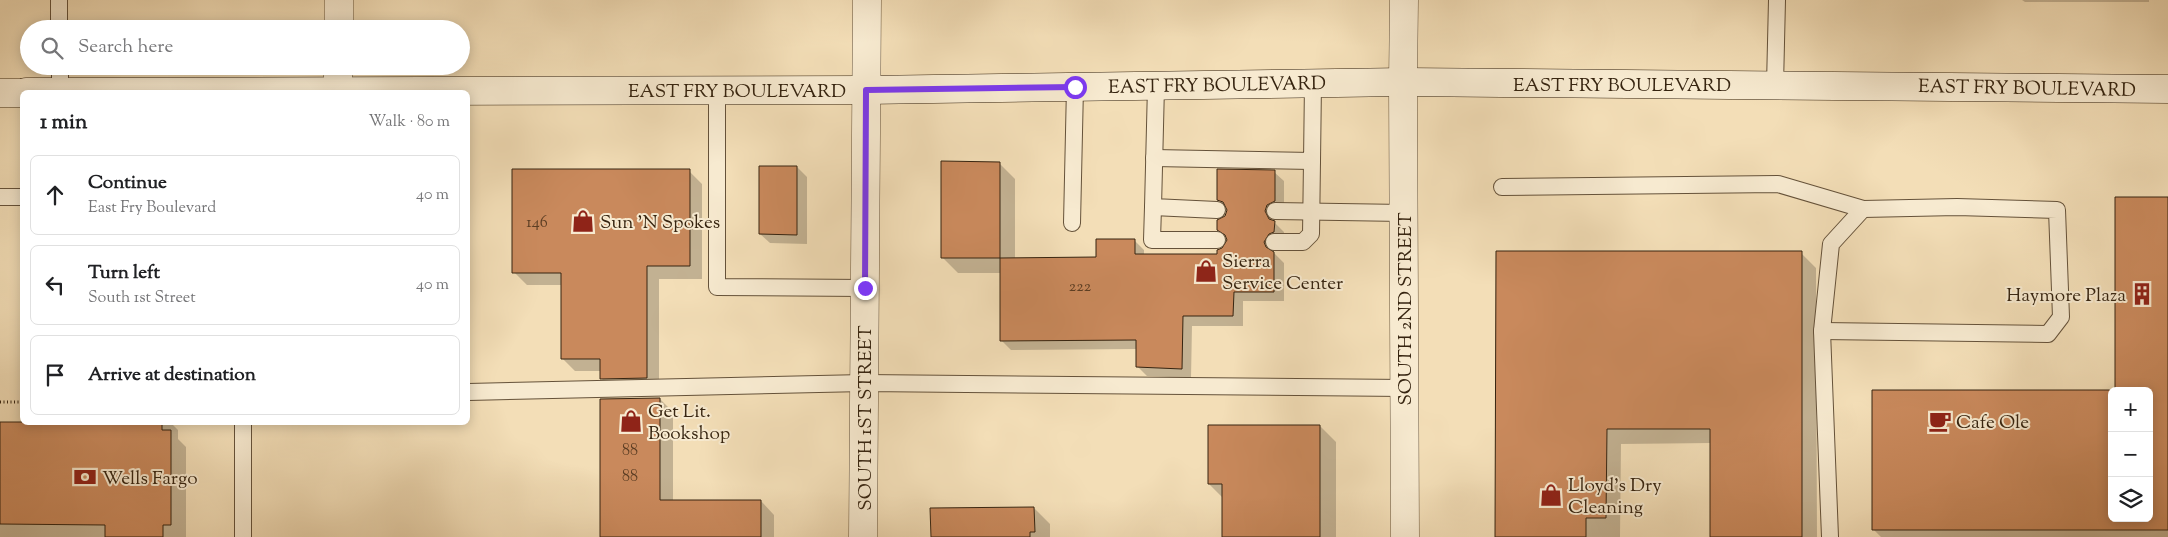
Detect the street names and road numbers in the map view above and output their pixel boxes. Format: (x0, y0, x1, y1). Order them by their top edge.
street label: EAST FRY BOULEVARD (1108, 71, 1326, 102)
street label: EAST FRY BOULEVARD (1513, 73, 1731, 100)
street label: EAST FRY BOULEVARD (1918, 74, 2136, 105)
street label: EAST FRY BOULEVARD (628, 79, 846, 106)
street label: SOUTH 2ND STREET (1393, 212, 1420, 406)
street label: SOUTH 1ST STREET (853, 325, 880, 511)

